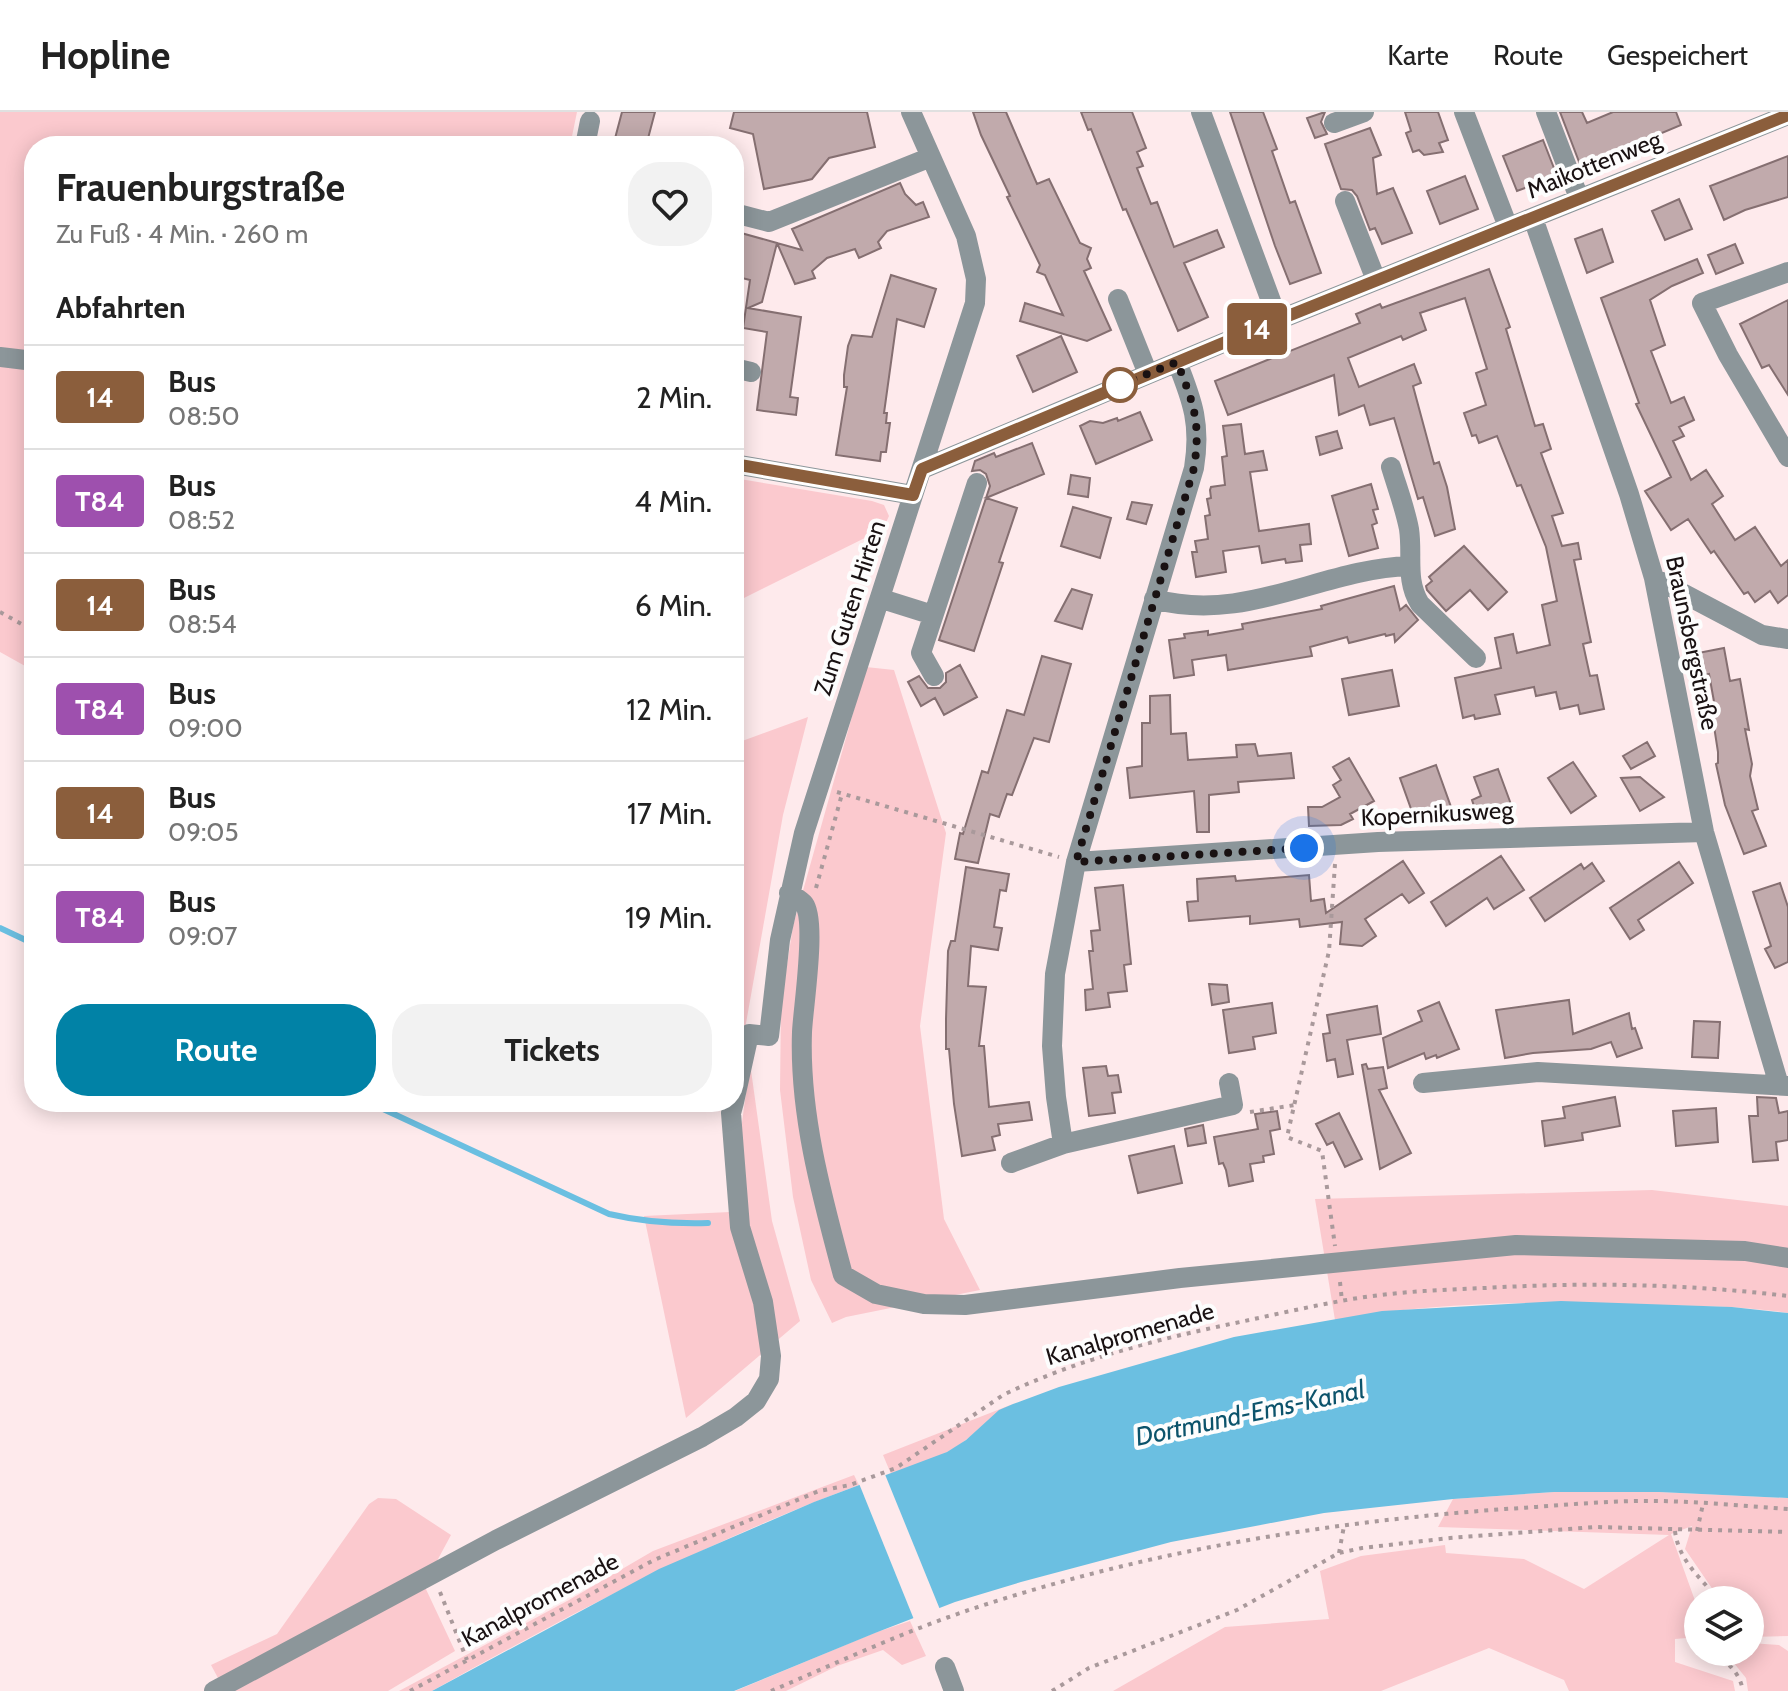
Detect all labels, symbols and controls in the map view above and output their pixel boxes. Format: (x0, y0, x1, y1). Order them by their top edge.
text: Hopline (40, 32, 170, 79)
text: Karte (1387, 38, 1449, 72)
text: Route (1493, 38, 1563, 72)
text: Gespeichert (1607, 38, 1748, 72)
street label: Maikottenweg (1522, 124, 1666, 205)
button: heart (628, 162, 712, 246)
text: Frauenburgstraße (56, 164, 345, 211)
text: Zu Fuß · 4 Min. · 260 m (56, 218, 308, 250)
text: Abfahrten (56, 289, 186, 326)
line badge: 14 (1221, 303, 1293, 355)
text: 14 (1243, 312, 1271, 346)
text: Bus (168, 363, 216, 400)
unlabelled marker (1103, 368, 1137, 402)
text: 2 Min. (636, 379, 712, 416)
text: 14 (86, 380, 114, 414)
text: 08:50 (168, 400, 240, 432)
text: Bus (168, 467, 216, 504)
text: 4 Min. (634, 483, 712, 520)
text: T84 (75, 484, 125, 518)
text: 08:52 (168, 504, 235, 536)
street label: Zum Guten Hirten (808, 517, 891, 699)
street label: Braunsbergstraße (1660, 553, 1725, 732)
text: Bus (168, 571, 216, 608)
text: 6 Min. (635, 587, 712, 624)
text: 14 (86, 588, 114, 622)
text: 08:54 (168, 608, 236, 640)
text: Bus (168, 675, 216, 712)
text: 12 Min. (626, 691, 712, 728)
text: T84 (75, 692, 125, 726)
text: 09:00 (168, 712, 243, 744)
text: Bus (168, 779, 216, 816)
text: 17 Min. (627, 795, 712, 832)
street label: Kopernikusweg (1360, 795, 1515, 832)
text: 14 (86, 796, 114, 830)
text: 09:05 (168, 816, 239, 848)
your location (1284, 828, 1324, 868)
text: Bus (168, 883, 216, 920)
text: 19 Min. (625, 899, 712, 936)
text: T84 (75, 900, 125, 934)
text: 09:07 (168, 920, 237, 952)
button: Route (56, 1004, 376, 1096)
button: Tickets (392, 1004, 712, 1096)
street label: Kanalpromenade (1043, 1296, 1217, 1371)
water label: Dortmund-Ems-Kanal (1132, 1373, 1368, 1453)
street label: Kanalpromenade (456, 1546, 623, 1653)
map controls (1684, 1586, 1764, 1666)
button: layers (1684, 1586, 1764, 1666)

